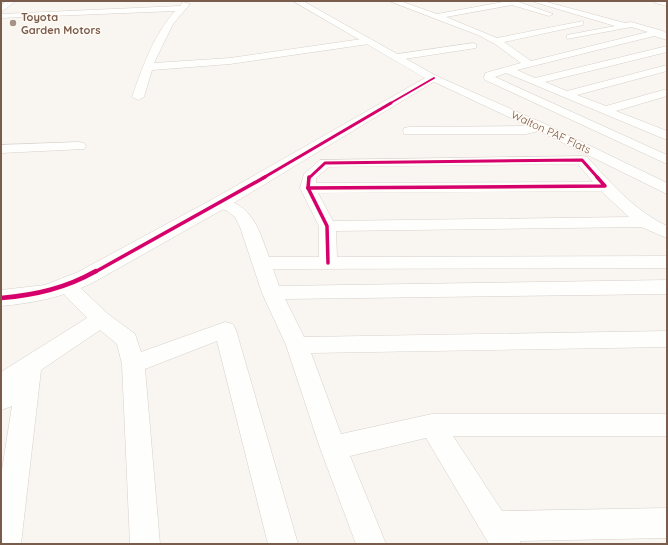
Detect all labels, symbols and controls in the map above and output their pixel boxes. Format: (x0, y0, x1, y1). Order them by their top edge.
place label: Toyota Garden Motors (21, 10, 101, 37)
marker: Toyota Garden Motors (8, 18, 18, 28)
street label: Walton PAF Flats (509, 107, 593, 157)

